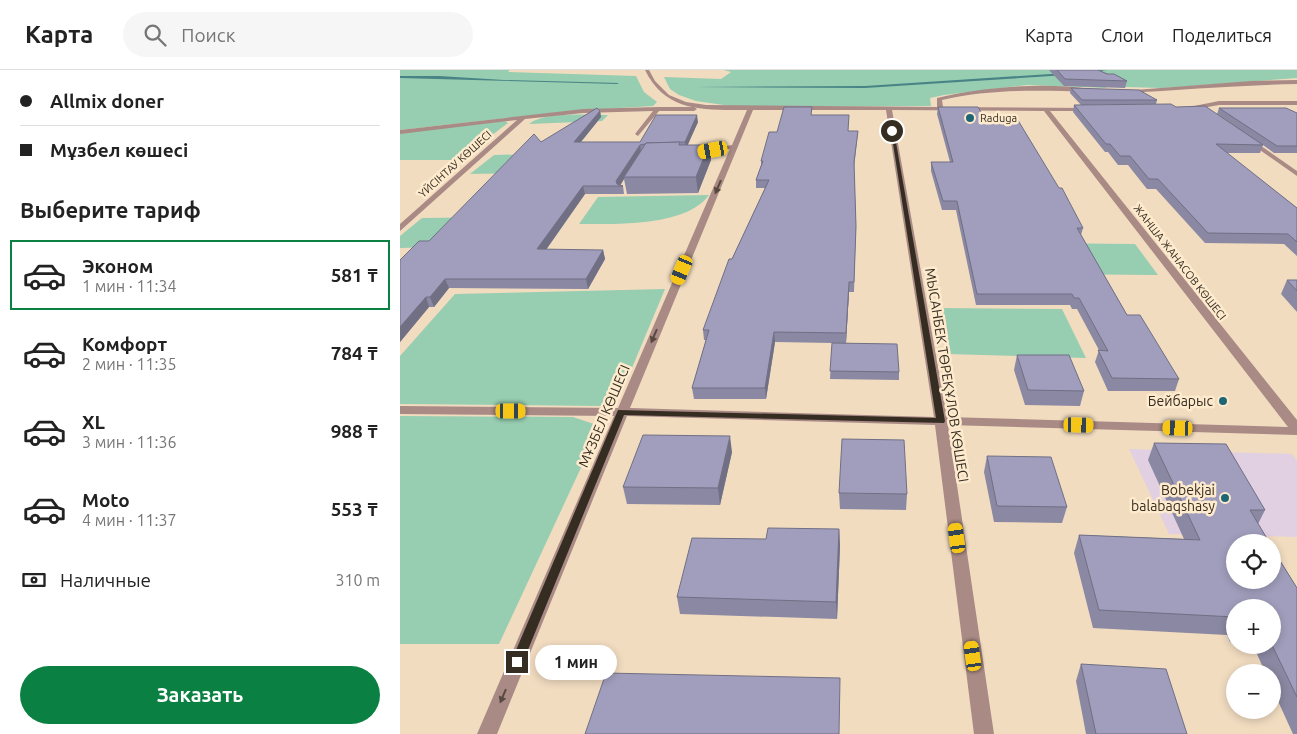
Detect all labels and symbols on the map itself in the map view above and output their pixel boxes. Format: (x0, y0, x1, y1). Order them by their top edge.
marker: Raduga (964, 112, 976, 124)
place label: Raduga (980, 112, 1017, 124)
route start (881, 120, 903, 142)
street label: ҮЙСІНТАУ КӨШЕСІ (416, 128, 494, 200)
car (696, 140, 729, 160)
one-way arrow (713, 180, 721, 194)
street label: ЖАНША ЖАНАСОВ КӨШЕСІ (1131, 202, 1229, 322)
car (669, 253, 694, 287)
street label: МЫСАНБЕК ТӨРЕҚҰЛОВ КӨШЕСІ (922, 267, 972, 483)
one-way arrow (649, 329, 657, 343)
street label: МҰЗБЕЛ КӨШЕСІ (575, 362, 633, 470)
place label: Бейбарыс (1148, 393, 1213, 409)
marker: Бейбарыс (1217, 395, 1229, 407)
car (496, 404, 526, 419)
car (1063, 417, 1094, 433)
car (1162, 420, 1193, 436)
place label: Bobekjai balabaqshasy (1131, 482, 1215, 514)
marker: Bobekjai balabaqshasy (1219, 492, 1231, 504)
car (947, 522, 966, 554)
car (963, 640, 982, 672)
callout: 1 мин (534, 644, 617, 680)
route end (506, 651, 528, 673)
one-way arrow (499, 689, 507, 704)

